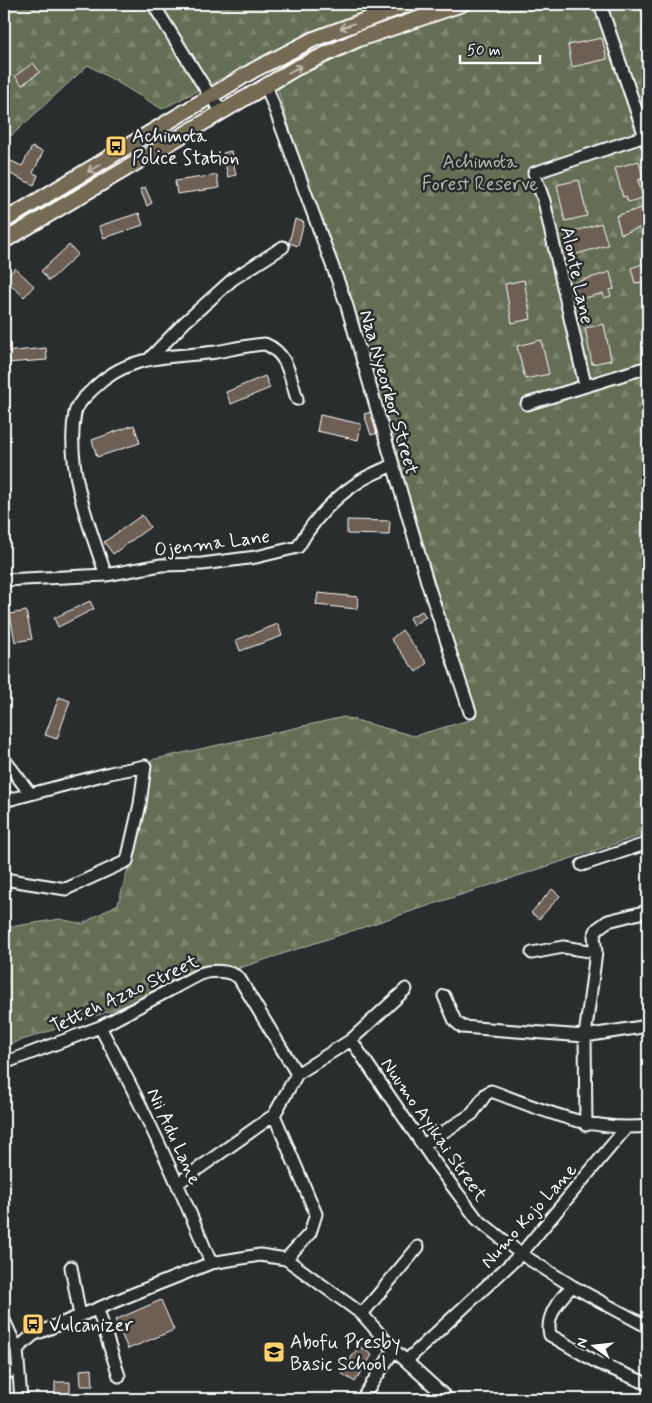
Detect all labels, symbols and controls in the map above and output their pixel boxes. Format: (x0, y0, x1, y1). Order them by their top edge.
one-way arrow (339, 22, 354, 31)
scale bar (460, 32, 540, 64)
text: 50 m (467, 41, 501, 61)
one-way arrow (287, 64, 302, 74)
place label: Achimota Police Station (132, 124, 239, 171)
bus stop icon: Achimota Police Station (104, 134, 128, 158)
park label: Achimota Forest Reserve (422, 150, 538, 197)
one-way arrow (87, 163, 101, 173)
street label: Alonte Lane (554, 224, 599, 326)
street label: Naa Nyeorkor Street (353, 307, 424, 478)
street label: Ojenma Lane (153, 524, 271, 563)
street label: Tetteh Azao Street (46, 949, 203, 1040)
street label: Nuumo Ayikai Street (374, 1053, 493, 1207)
street label: Nii Adu Lane (140, 1084, 207, 1189)
street label: Numo Kojo Lane (475, 1158, 583, 1274)
bus stop icon: Vulcanizer (21, 1312, 45, 1336)
place label: Vulcanizer (49, 1313, 133, 1338)
north arrow (570, 1320, 620, 1370)
place label: Abofu Presby Basic School (290, 1330, 400, 1377)
text: N (573, 1336, 592, 1350)
school or university icon: Abofu Presby Basic School (262, 1340, 286, 1364)

